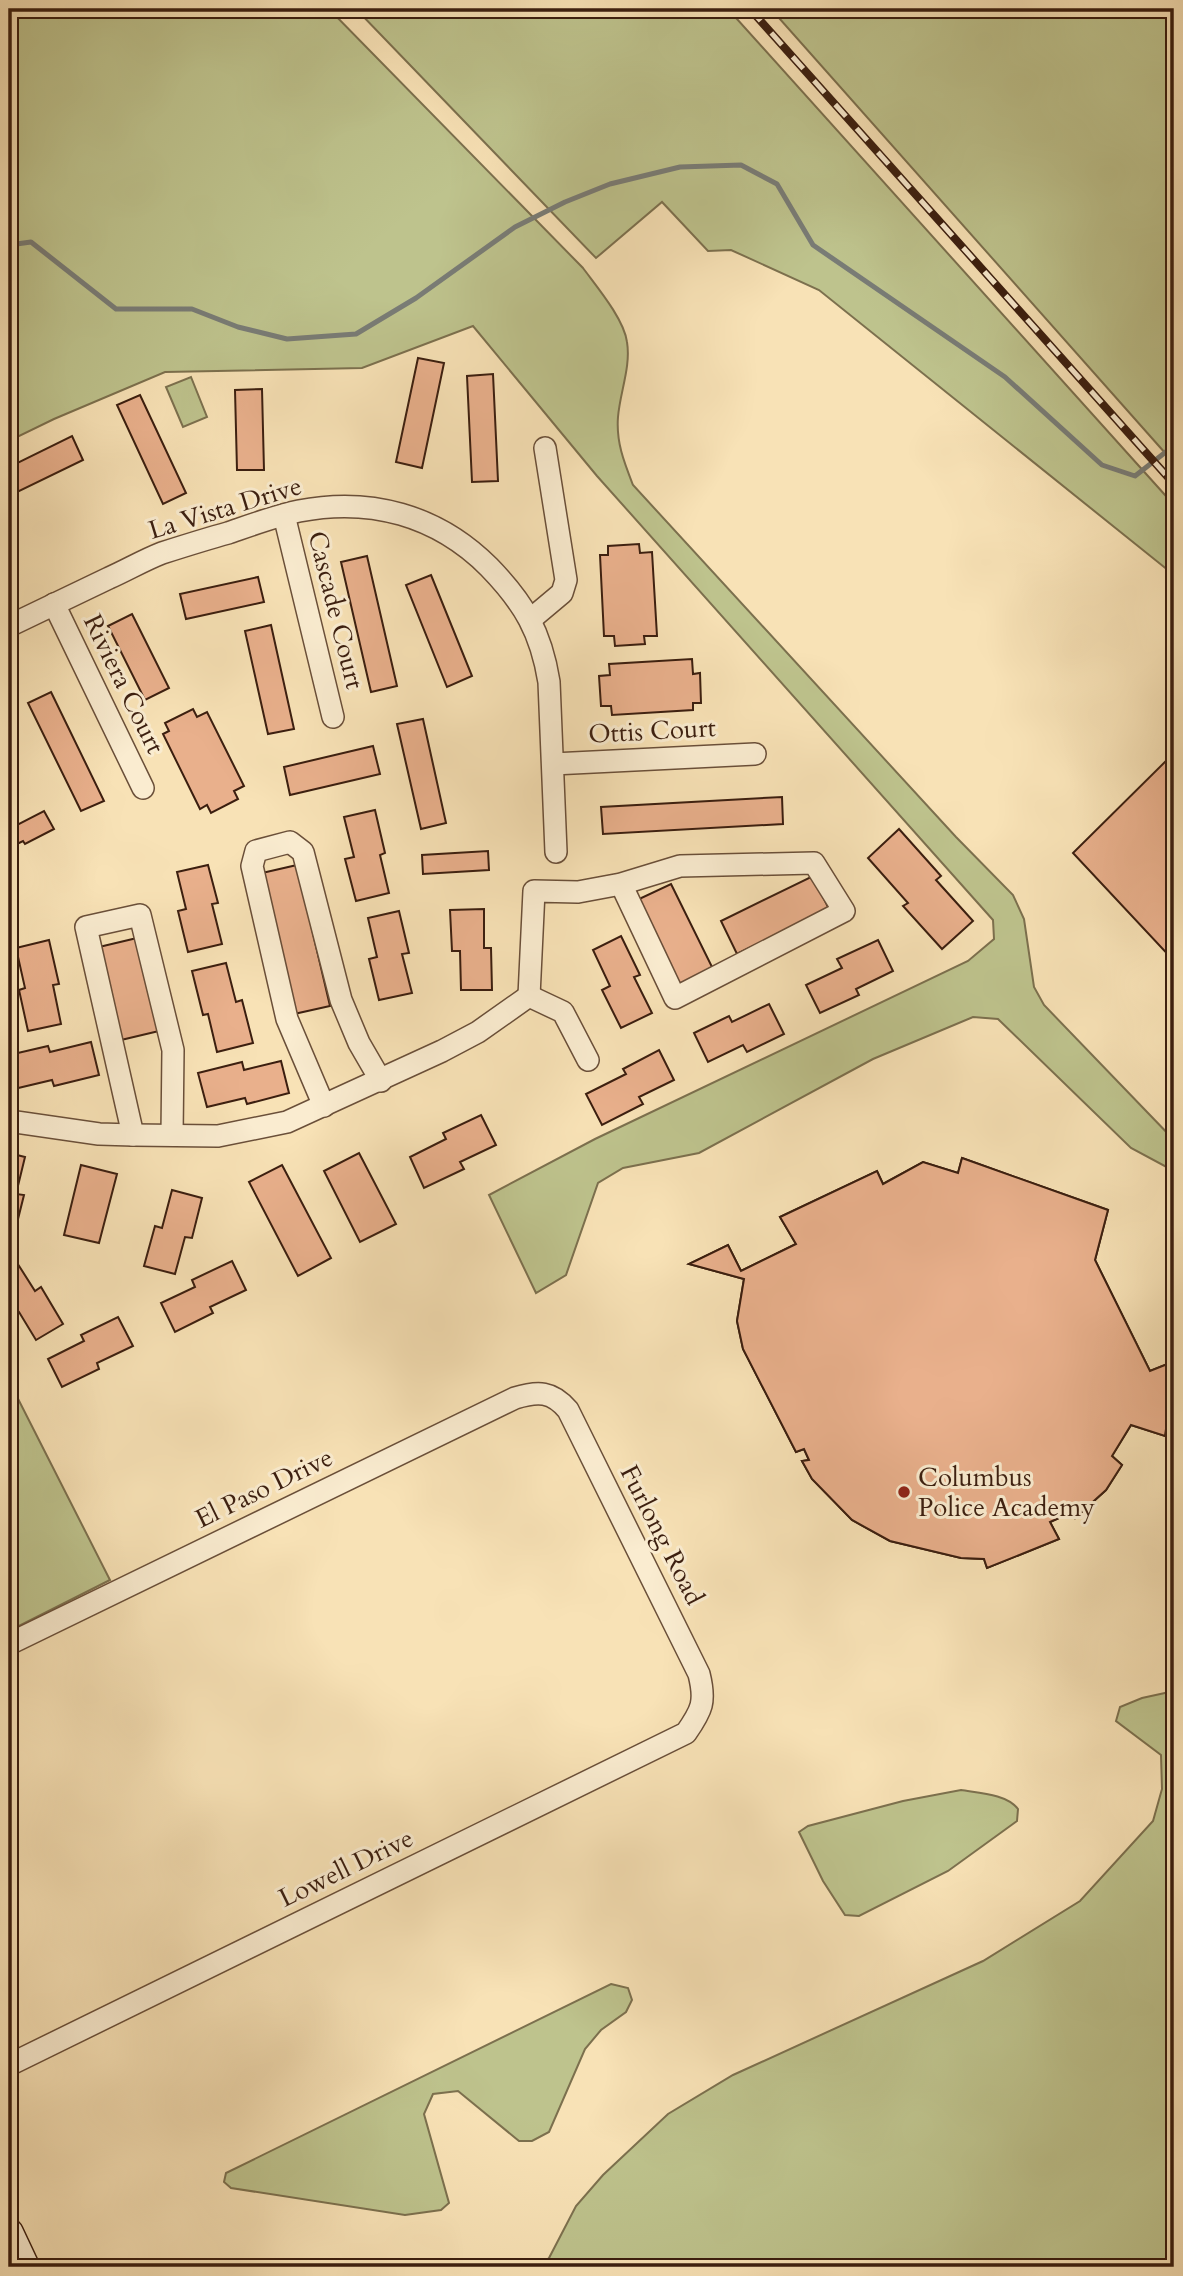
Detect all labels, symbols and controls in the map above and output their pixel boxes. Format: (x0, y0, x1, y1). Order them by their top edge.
street label: La Vista Drive (144, 468, 306, 548)
street label: Cascade Court (299, 527, 373, 693)
street label: Riviera Court (75, 608, 173, 760)
street label: Ottis Court (587, 710, 717, 752)
street label: El Paso Drive (189, 1440, 339, 1536)
street label: Furlong Road (612, 1459, 712, 1611)
place label: Columbus Police Academy (918, 1460, 1095, 1525)
marker: Columbus Police Academy (896, 1484, 912, 1500)
street label: Lowell Drive (273, 1820, 419, 1916)

